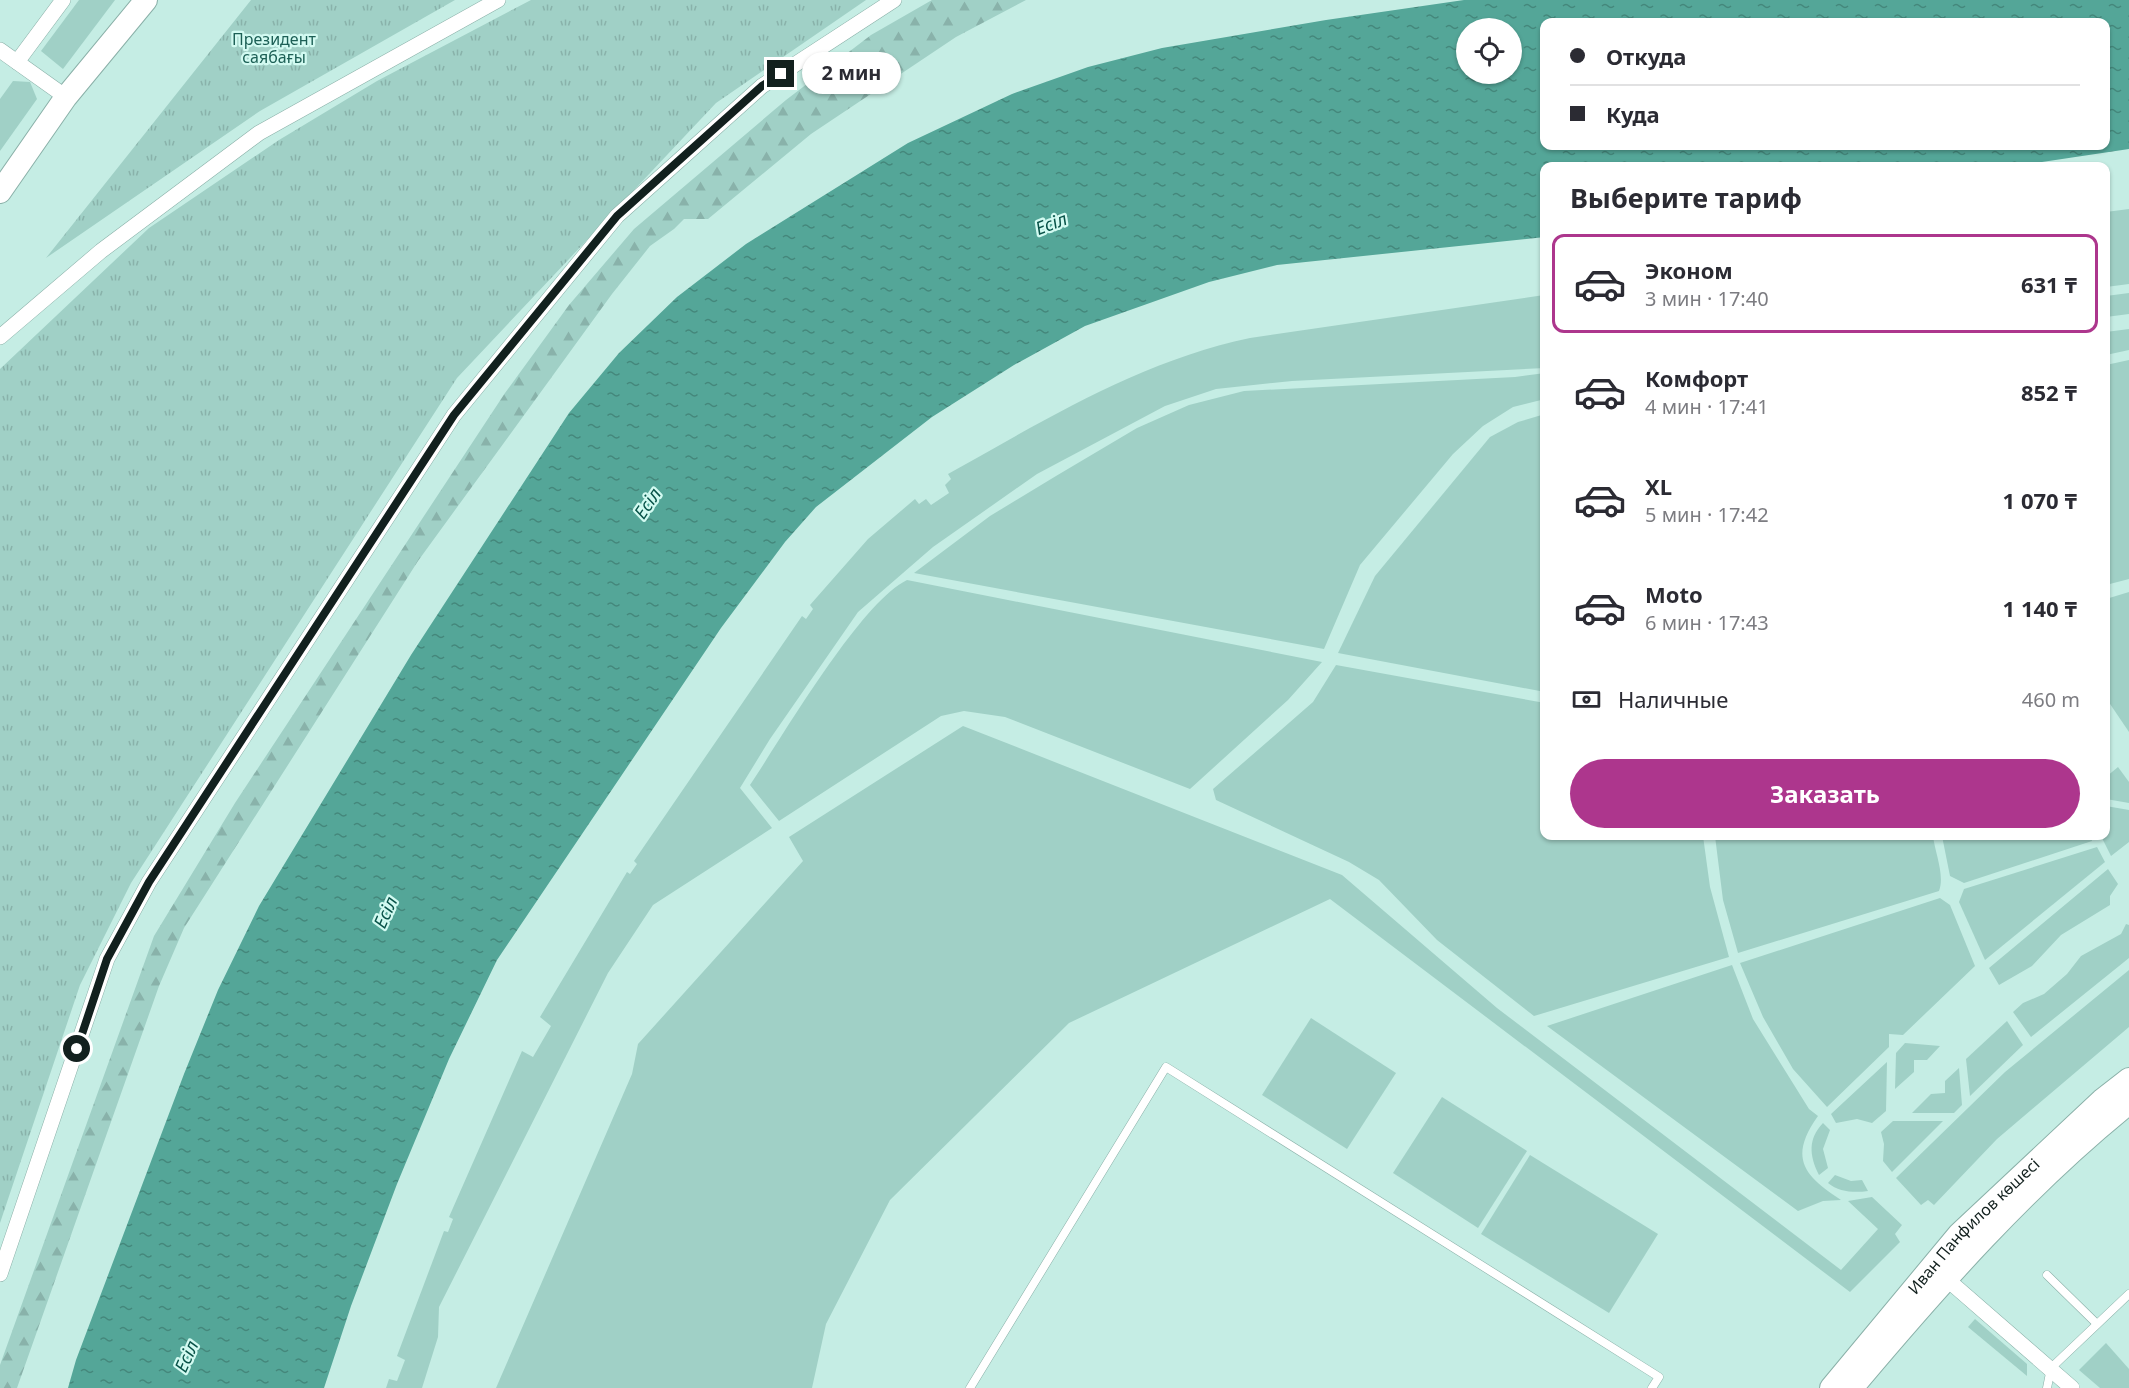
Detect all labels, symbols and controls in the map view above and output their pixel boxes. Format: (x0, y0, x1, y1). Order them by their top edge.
map controls (1456, 18, 1522, 84)
button: locate (1456, 18, 1522, 84)
park label: Президент саябағы (232, 28, 316, 68)
text: Откуда (1606, 41, 1686, 71)
callout: 2 мин (802, 53, 901, 95)
text: 2 мин (822, 59, 881, 86)
route end (767, 60, 794, 87)
text: Куда (1606, 99, 1660, 129)
text: Выберите тариф (1570, 179, 1802, 216)
water label: Есіл (1032, 206, 1070, 240)
text: Эконом (1645, 255, 1733, 285)
icon: car (1573, 257, 1627, 311)
text: 631 ₸ (2021, 269, 2077, 299)
text: 3 мин · 17:40 (1645, 285, 1769, 312)
text: Комфорт (1645, 363, 1748, 393)
icon: car (1573, 365, 1627, 419)
text: 852 ₸ (2021, 377, 2077, 407)
text: 4 мин · 17:41 (1645, 393, 1769, 420)
text: XL (1645, 471, 1672, 501)
icon: car (1573, 473, 1627, 527)
water label: Есіл (628, 483, 666, 523)
text: 1 070 ₸ (2003, 485, 2077, 515)
text: 5 мин · 17:42 (1645, 501, 1769, 528)
text: Moto (1645, 579, 1703, 609)
icon: car (1573, 581, 1627, 635)
text: 1 140 ₸ (2003, 593, 2077, 623)
text: 6 мин · 17:43 (1645, 609, 1769, 636)
icon: cash (1570, 683, 1603, 716)
text: Наличные (1618, 684, 1728, 714)
text: 460 m (2022, 686, 2080, 713)
button: Заказать (1570, 759, 2080, 828)
water label: Есіл (367, 892, 403, 932)
route start (63, 1035, 90, 1062)
street label: Иван Панфилов көшесі (1903, 1153, 2044, 1299)
water label: Есіл (168, 1336, 204, 1376)

